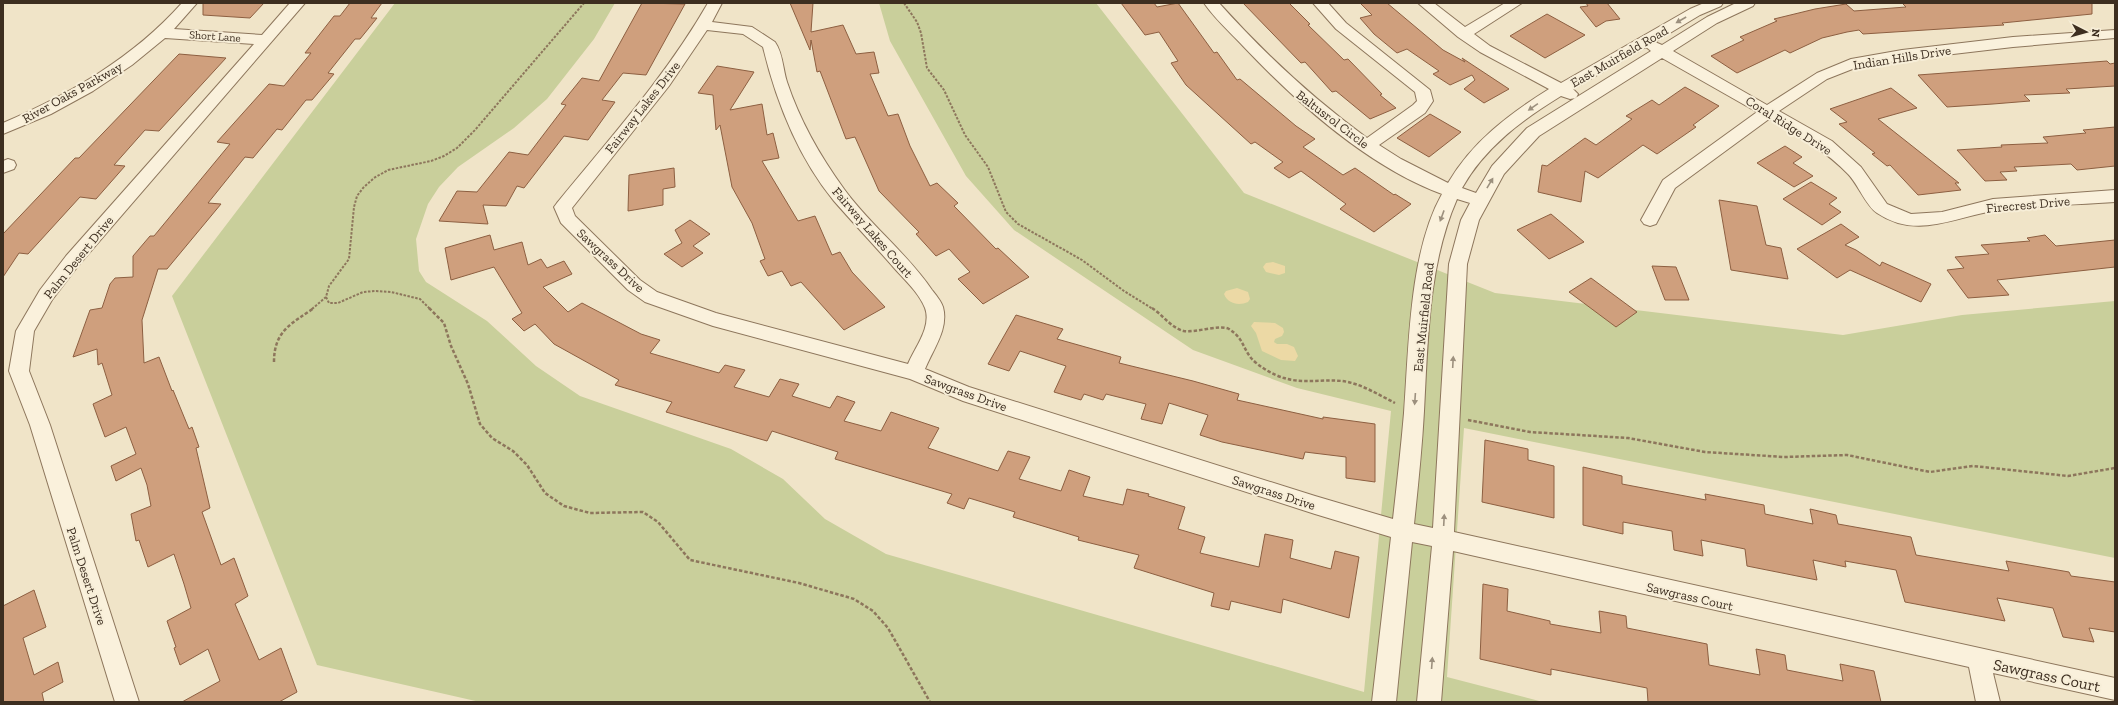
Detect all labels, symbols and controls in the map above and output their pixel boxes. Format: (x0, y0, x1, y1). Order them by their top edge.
north arrow (2066, 12, 2106, 52)
one-way arrow (1675, 17, 1687, 24)
street label: East Muirfield Road (1568, 22, 1671, 90)
street label: Short Lane (189, 28, 241, 45)
text: N (2088, 28, 2102, 38)
street label: Indian Hills Drive (1852, 42, 1952, 73)
street label: Fairway Lakes Drive (602, 58, 683, 156)
street label: River Oaks Parkway (20, 59, 125, 126)
street label: Baltusrol Circle (1293, 87, 1372, 152)
street label: Coral Ridge Drive (1743, 93, 1835, 158)
one-way arrow (1527, 103, 1538, 111)
one-way arrow (1486, 177, 1493, 189)
street label: Fairway Lakes Court (829, 184, 916, 281)
street label: Firecrest Drive (1985, 193, 2071, 216)
one-way arrow (1439, 210, 1445, 222)
street label: Palm Desert Drive (40, 213, 116, 302)
street label: Sawgrass Drive (574, 225, 647, 295)
street label: East Muirfield Road (1410, 262, 1437, 373)
one-way arrow (1449, 356, 1456, 368)
street label: Sawgrass Drive (923, 371, 1009, 414)
one-way arrow (1412, 393, 1419, 405)
street label: Sawgrass Drive (1230, 472, 1317, 513)
one-way arrow (1440, 514, 1447, 526)
street label: Palm Desert Drive (64, 525, 109, 627)
street label: Sawgrass Court (1645, 579, 1735, 614)
street label: Sawgrass Court (1992, 655, 2102, 696)
one-way arrow (1428, 657, 1435, 669)

